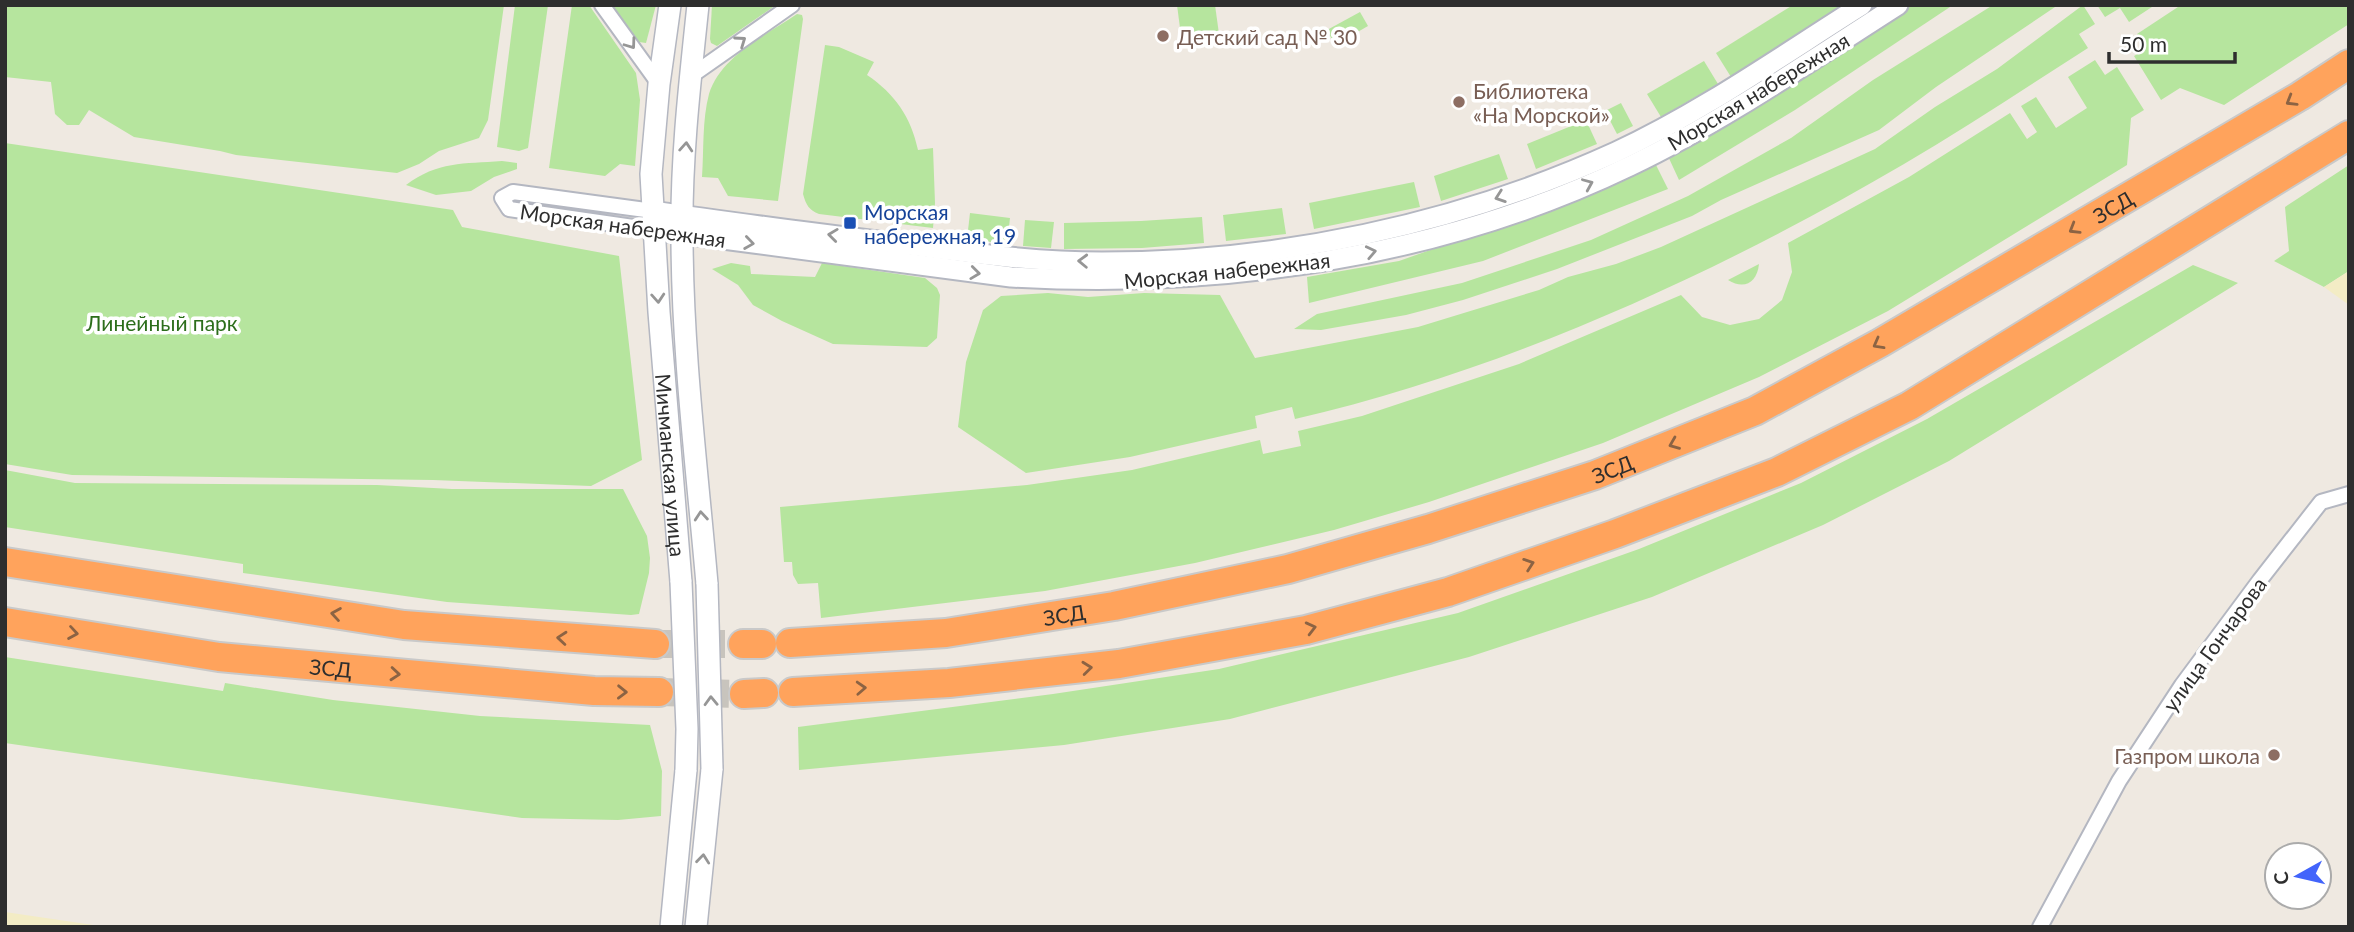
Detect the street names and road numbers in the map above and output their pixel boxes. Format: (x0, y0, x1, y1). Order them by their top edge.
street label: Морская набережная (1663, 27, 1853, 155)
street label: ЗСД (2088, 185, 2137, 228)
street label: Морская набережная (519, 198, 727, 252)
street label: Морская набережная (1123, 247, 1331, 293)
street label: Мичманская улица (652, 373, 691, 558)
street label: ЗСД (1588, 449, 1637, 488)
street label: улица Гончарова (2157, 572, 2271, 716)
street label: ЗСД (1041, 598, 1087, 630)
street label: ЗСД (308, 653, 353, 682)

